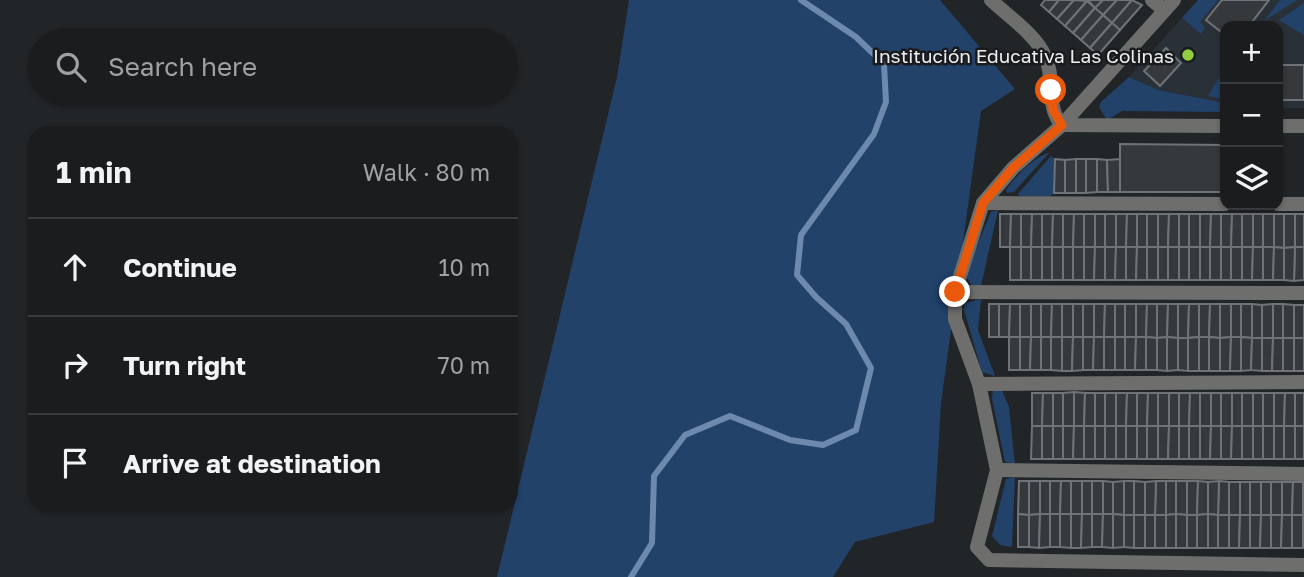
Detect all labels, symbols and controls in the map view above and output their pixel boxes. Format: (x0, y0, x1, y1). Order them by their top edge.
map controls (1220, 21, 1283, 210)
button: + (1220, 21, 1283, 84)
search box (28, 28, 518, 105)
place label: Institución Educativa Las Colinas (873, 44, 1174, 67)
marker: Institución Educativa Las Colinas (1180, 47, 1196, 63)
icon: search (52, 48, 90, 86)
text: Search here (108, 51, 257, 82)
route start (1035, 74, 1066, 105)
button: − (1220, 84, 1283, 147)
button: layers (1220, 147, 1283, 210)
text: 1 min (56, 154, 132, 190)
text: Walk · 80 m (363, 158, 490, 186)
icon: ahead (56, 248, 94, 286)
text: Continue (123, 252, 237, 283)
text: 10 m (438, 253, 490, 281)
route end (939, 276, 970, 307)
icon: right (56, 346, 94, 384)
text: Turn right (123, 350, 246, 381)
text: 70 m (437, 351, 490, 379)
icon: arrive (56, 444, 94, 482)
text: Arrive at destination (123, 448, 381, 479)

